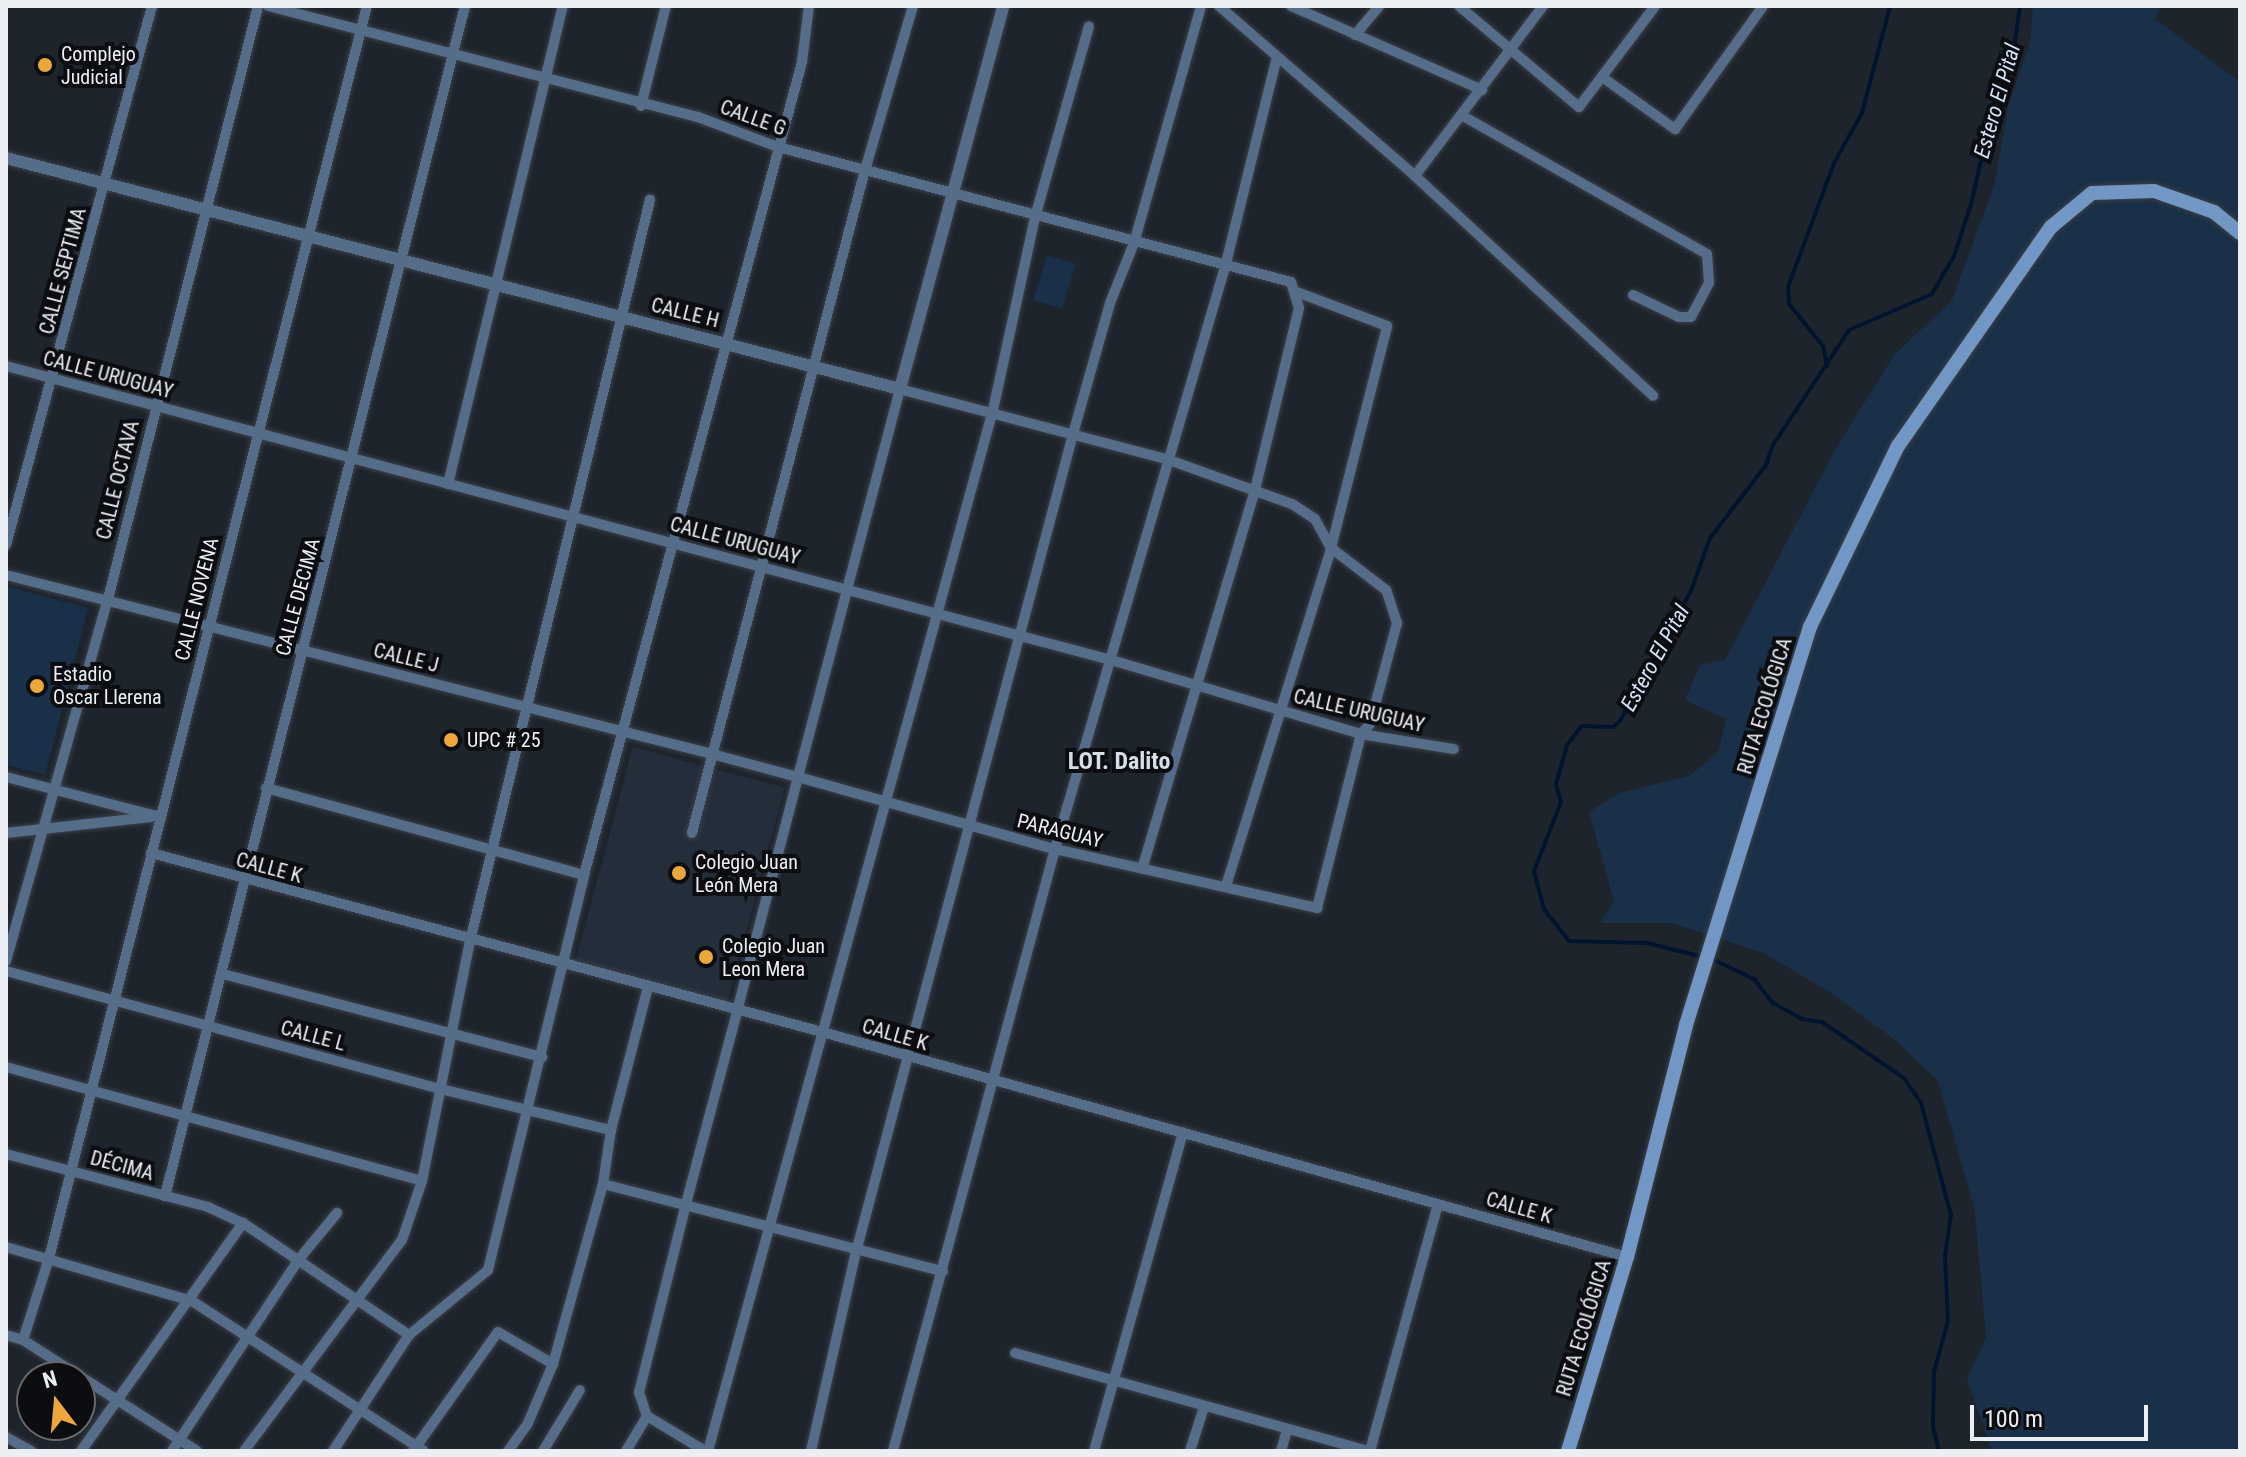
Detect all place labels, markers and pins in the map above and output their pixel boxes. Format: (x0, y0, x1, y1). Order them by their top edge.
place label: Complejo Judicial (61, 42, 136, 89)
marker: Complejo Judicial (36, 56, 54, 74)
place label: Estadio Oscar Llerena (53, 662, 162, 709)
marker: Estadio Oscar Llerena (28, 677, 46, 695)
place label: UPC # 25 (467, 728, 541, 752)
marker: UPC # 25 (442, 731, 460, 749)
place label: Colegio Juan León Mera (695, 850, 798, 897)
marker: Colegio Juan León Mera (670, 864, 688, 882)
place label: Colegio Juan Leon Mera (722, 934, 825, 981)
marker: Colegio Juan Leon Mera (697, 948, 715, 966)

